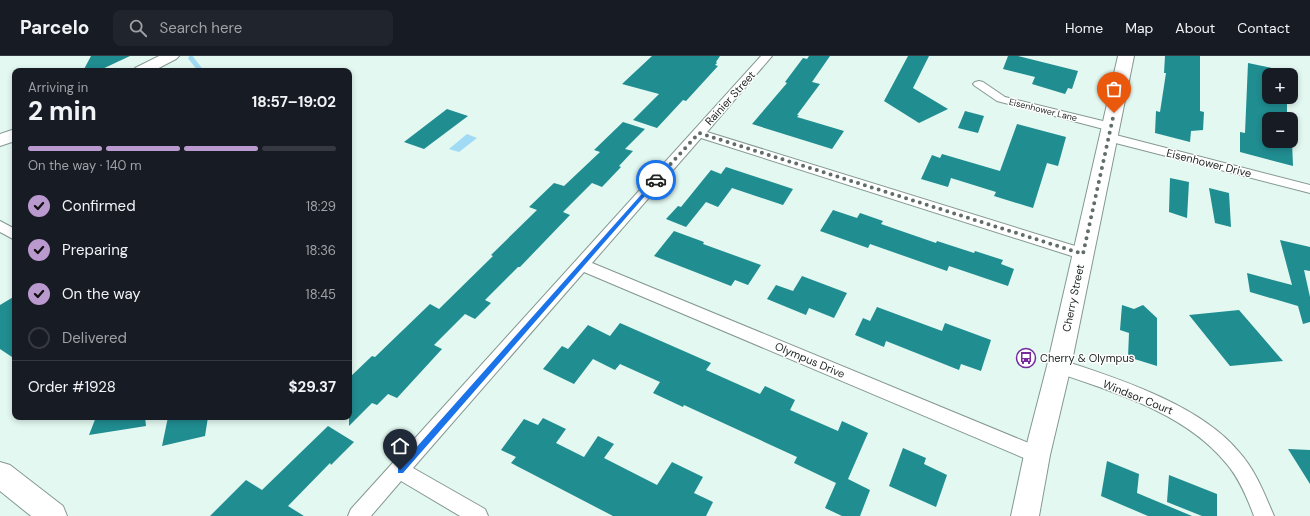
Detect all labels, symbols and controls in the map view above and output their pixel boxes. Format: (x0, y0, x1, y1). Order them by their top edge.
search box (113, 10, 393, 46)
text: Parcelo (20, 15, 89, 40)
icon: search (127, 17, 149, 39)
text: Search here (159, 18, 242, 38)
text: Home (1065, 19, 1103, 37)
text: Map (1125, 19, 1153, 37)
text: About (1175, 19, 1215, 37)
text: Contact (1237, 19, 1290, 37)
street label: Rainier Street (702, 68, 758, 128)
map controls (1262, 68, 1298, 148)
button: + (1262, 68, 1298, 104)
pin (1097, 72, 1131, 113)
icon: bag (1103, 78, 1125, 100)
text: Arriving in (28, 79, 88, 96)
text: 18:57–19:02 (252, 92, 336, 112)
text: 2 min (28, 94, 97, 128)
street label: Eisenhower Lane (1008, 96, 1078, 124)
button: − (1262, 112, 1298, 148)
street label: Eisenhower Drive (1165, 146, 1253, 180)
text: On the way · 140 m (28, 157, 142, 174)
courier (636, 160, 676, 200)
icon: car (645, 169, 667, 191)
icon: check (28, 195, 50, 217)
text: Confirmed (62, 196, 136, 216)
text: 18:29 (306, 198, 336, 215)
icon: check (28, 239, 50, 261)
text: Preparing (62, 240, 128, 260)
text: 18:36 (306, 242, 336, 259)
street label: Cherry Street (1059, 263, 1087, 333)
icon: check (28, 283, 50, 305)
text: On the way (62, 284, 141, 304)
text: 18:45 (306, 286, 336, 303)
text: Delivered (62, 328, 127, 348)
street label: Olympus Drive (773, 339, 847, 381)
bus stop icon: Cherry & Olympus (1015, 347, 1037, 369)
place label: Cherry & Olympus (1040, 351, 1134, 365)
text: Order #1928 (28, 377, 116, 397)
text: $29.37 (288, 377, 336, 397)
street label: Windsor Court (1101, 377, 1175, 417)
pin (383, 429, 417, 470)
icon: home (389, 435, 411, 457)

